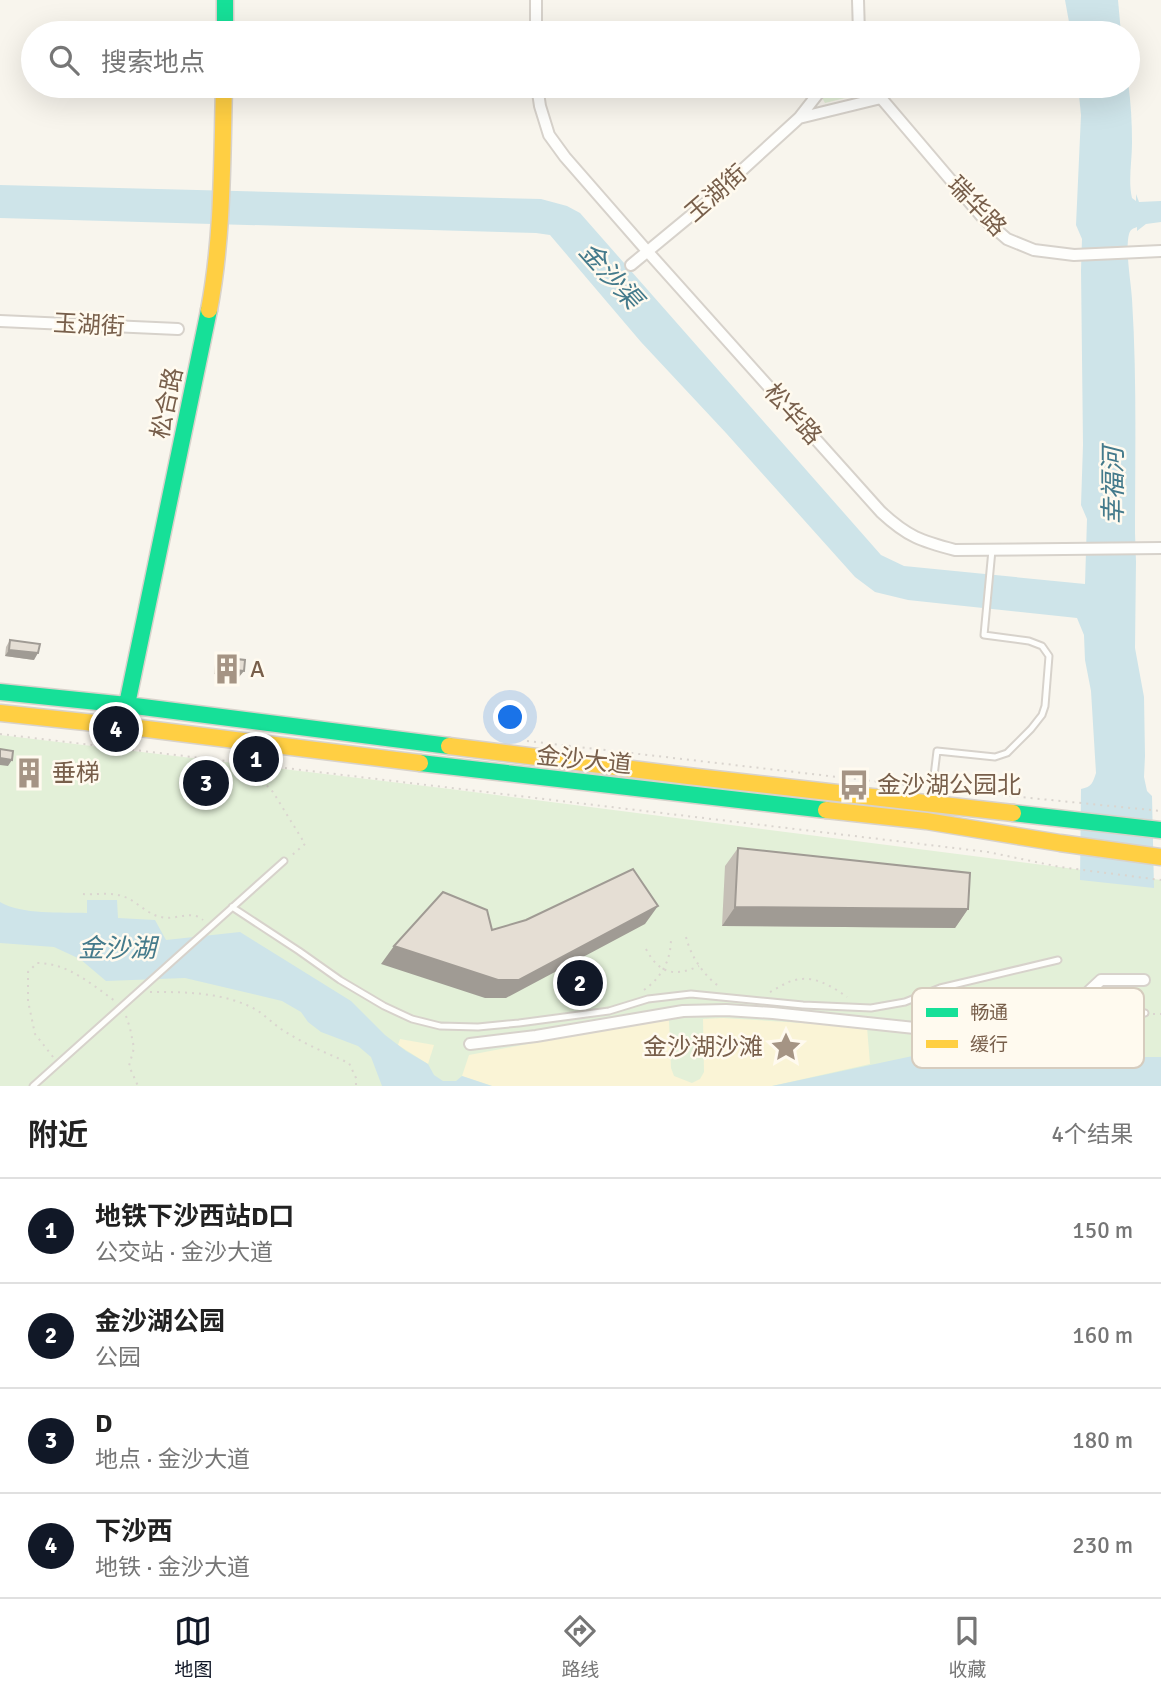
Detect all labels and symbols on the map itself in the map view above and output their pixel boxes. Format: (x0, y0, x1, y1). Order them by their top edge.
street label: 玉湖街 (679, 158, 753, 228)
street label: 瑞华路 (941, 170, 1013, 242)
water label: 金沙渠 (572, 236, 651, 319)
street label: 玉湖街 (52, 308, 126, 342)
street label: 松合路 (145, 365, 189, 441)
street label: 松华路 (758, 377, 828, 451)
water label: 幸福河 (1098, 442, 1130, 525)
building icon: A (210, 652, 244, 686)
place label: A (250, 654, 265, 684)
your location (493, 700, 527, 734)
pin: 4 (93, 703, 139, 755)
pin: 1 (233, 733, 279, 785)
street label: 金沙大道 (535, 740, 633, 780)
building icon: 垂梯 (12, 756, 46, 790)
pin: 3 (183, 757, 229, 809)
place label: 垂梯 (52, 758, 100, 788)
bus stop icon: 金沙湖公园北 (837, 768, 871, 802)
place label: 金沙湖公园北 (877, 770, 1021, 800)
water label: 金沙湖 (78, 933, 160, 965)
pin: 2 (557, 957, 603, 1009)
legend (912, 988, 1144, 1068)
text: 畅通 (970, 1001, 1008, 1025)
place icon: 金沙湖沙滩 (769, 1030, 803, 1064)
place label: 金沙湖沙滩 (643, 1032, 763, 1062)
text: 缓行 (970, 1033, 1008, 1057)

